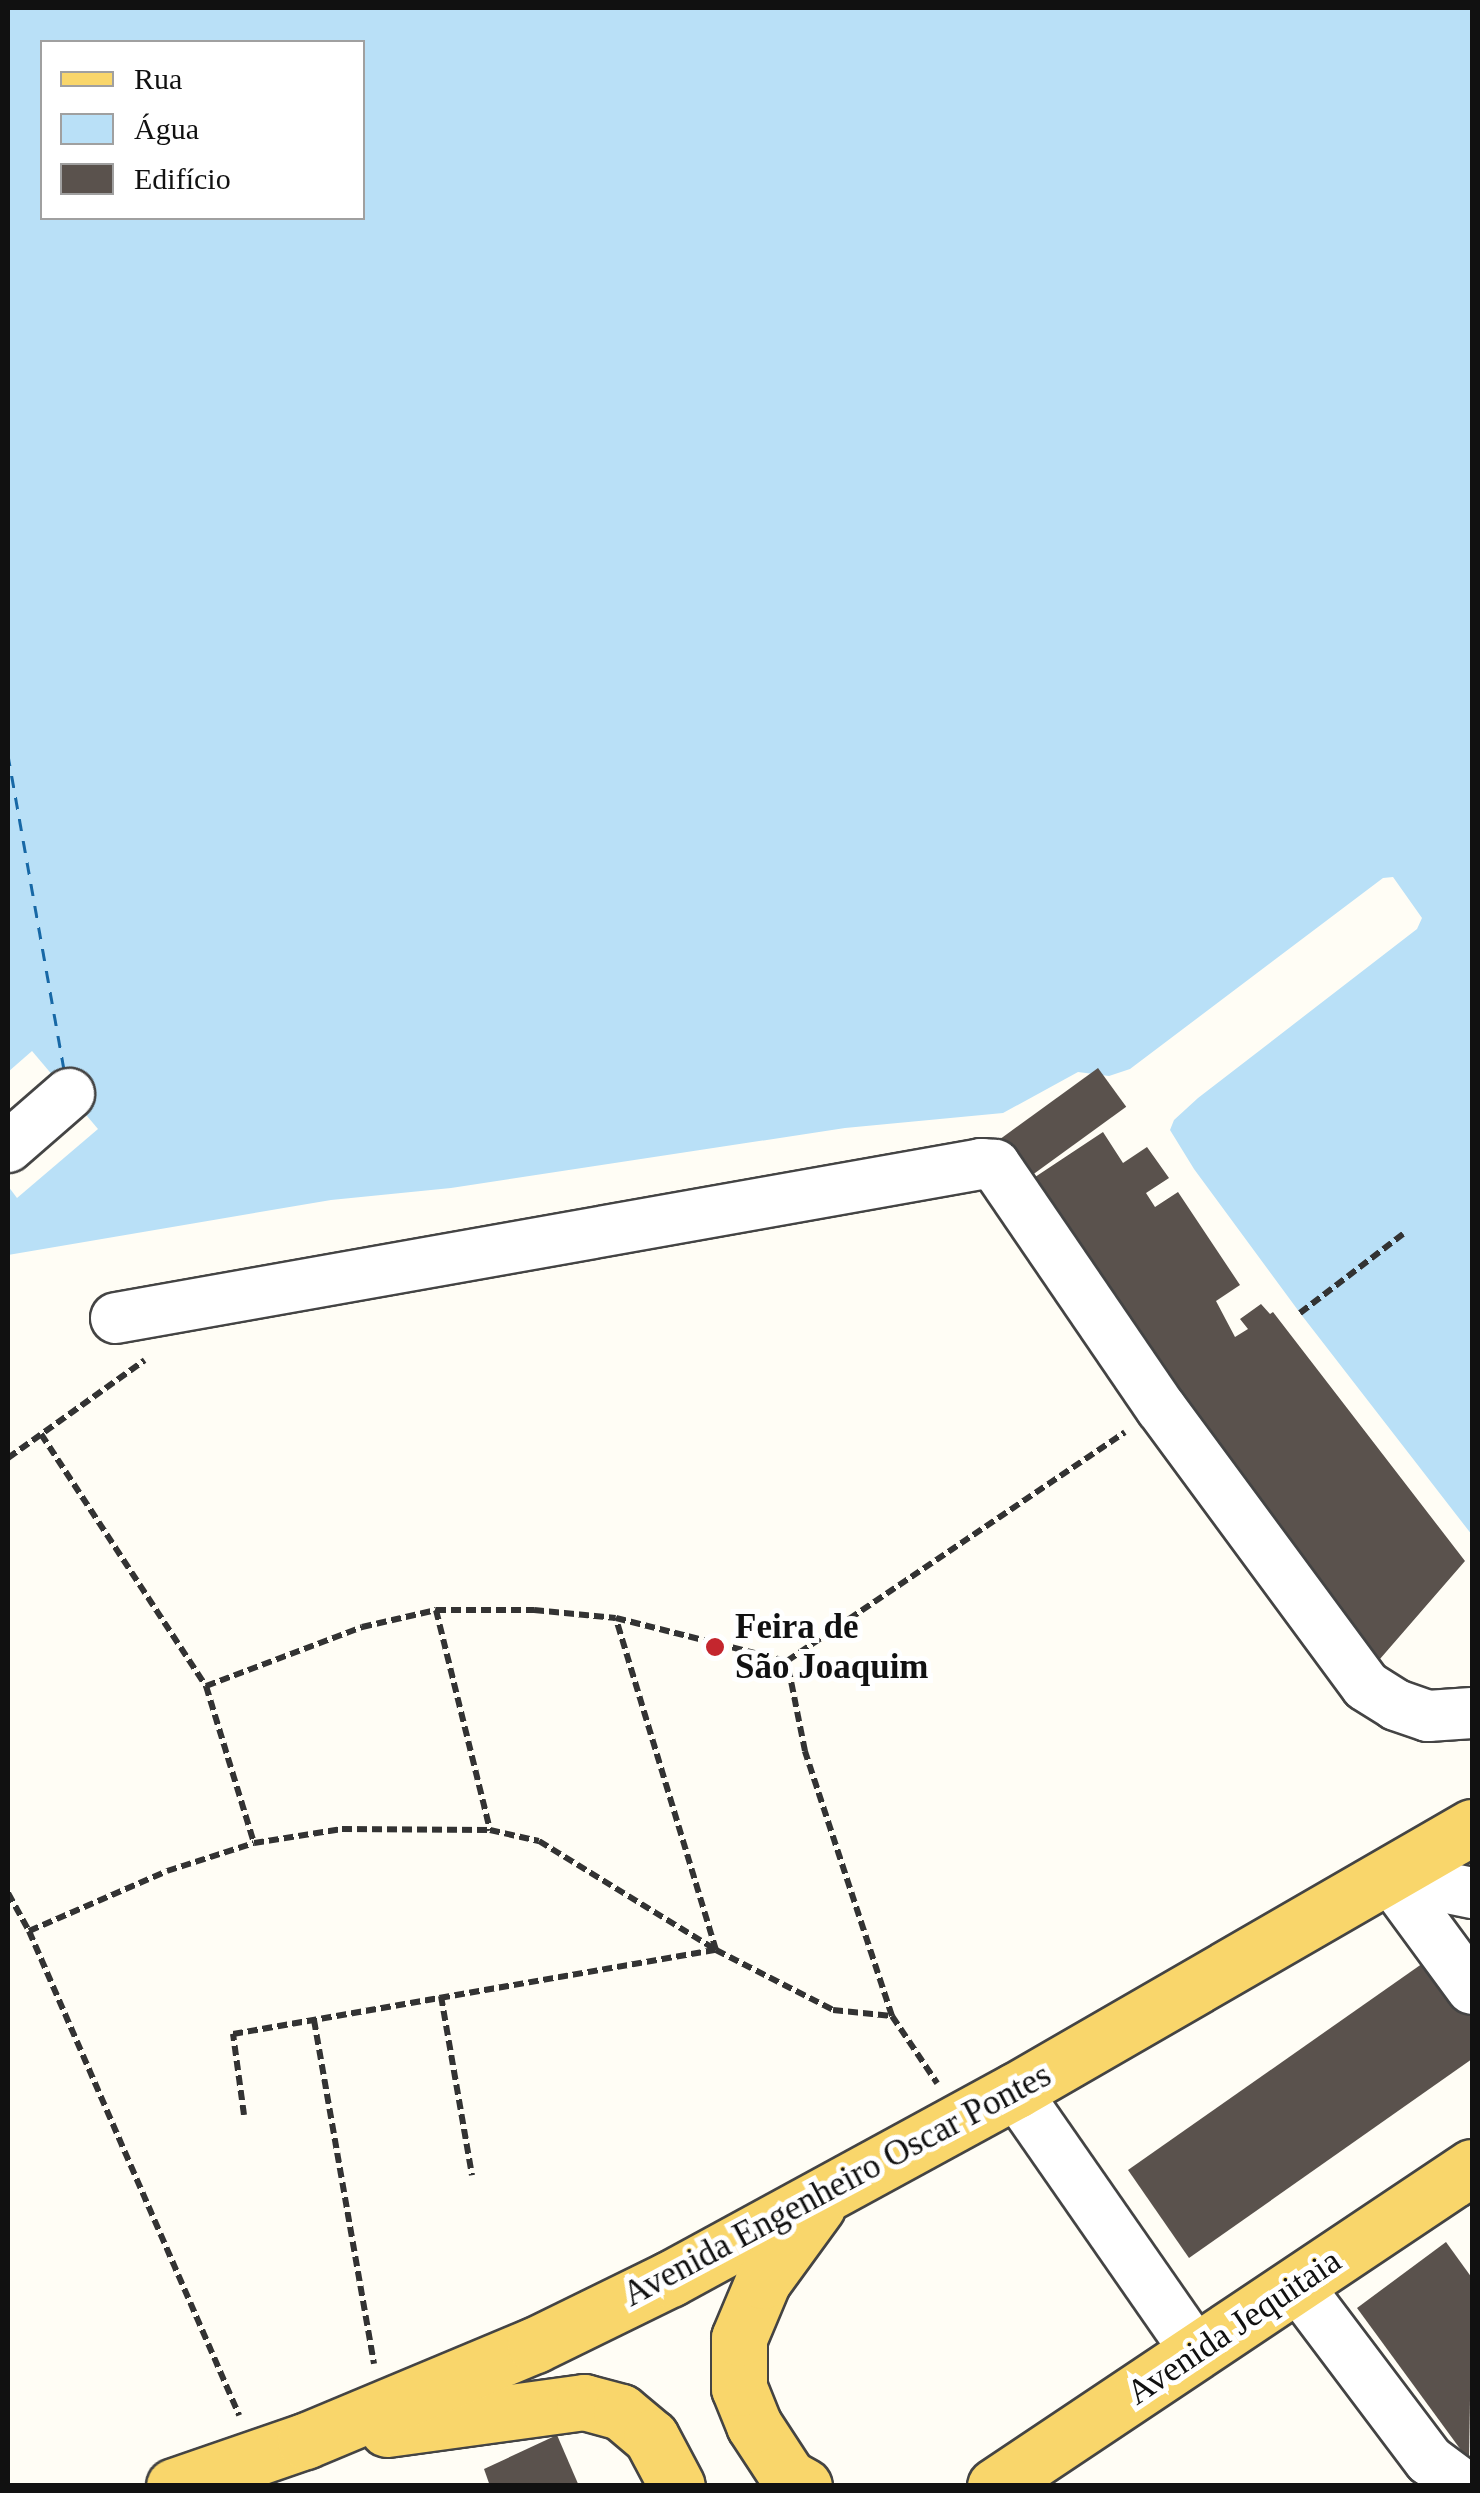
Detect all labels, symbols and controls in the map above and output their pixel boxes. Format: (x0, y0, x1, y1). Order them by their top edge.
legend (40, 40, 365, 220)
text: Rua (134, 62, 182, 95)
text: Água (134, 112, 199, 145)
text: Edifício (134, 162, 231, 195)
place label: Feira de São Joaquim (735, 1606, 929, 1688)
marker: Feira de São Joaquim (704, 1636, 726, 1658)
street label: Avenida Engenheiro Oscar Pontes (616, 2054, 1058, 2316)
street label: Avenida Jequitaia (1119, 2240, 1349, 2414)

